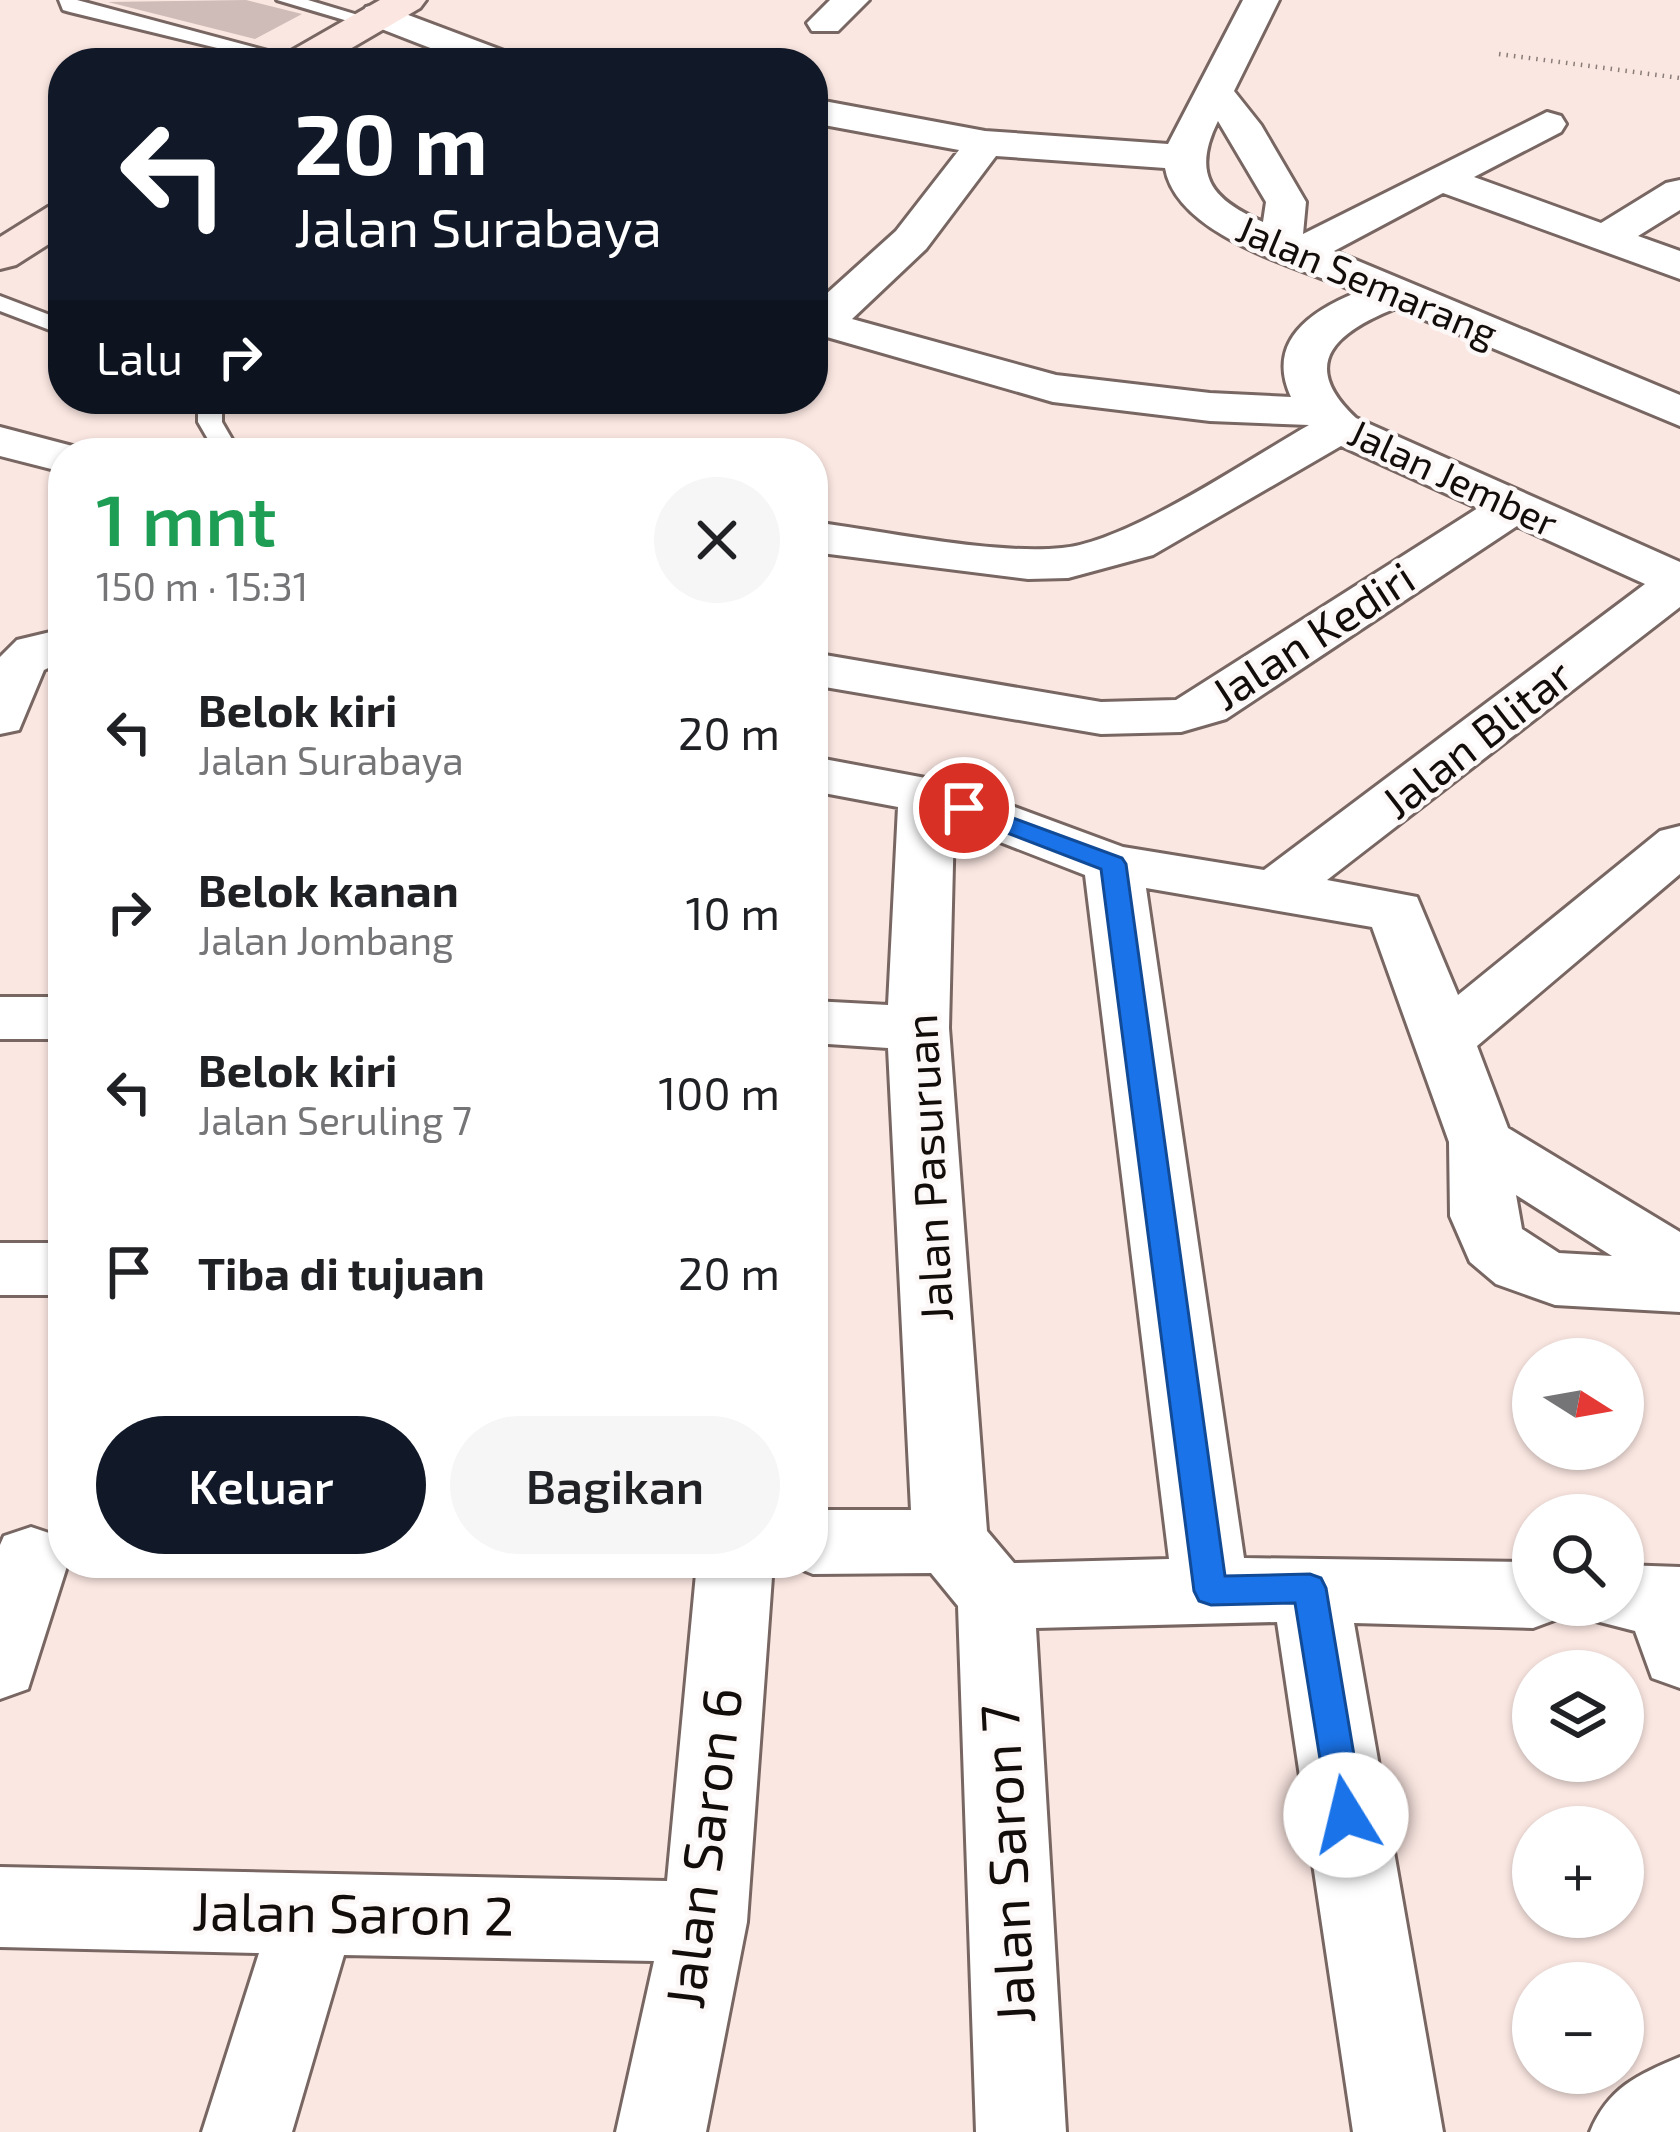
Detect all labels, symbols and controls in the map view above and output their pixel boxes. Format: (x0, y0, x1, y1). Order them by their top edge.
text: 20 m (294, 91, 488, 192)
icon: left (96, 96, 252, 252)
text: Jalan Surabaya (294, 193, 662, 258)
street label: Jalan Semarang (1230, 204, 1505, 356)
icon: right (207, 324, 273, 390)
text: Lalu (96, 330, 183, 384)
street label: Jalan Jember (1342, 408, 1566, 546)
text: 1 mnt (96, 474, 276, 560)
button: close (654, 477, 780, 603)
street label: Jalan Kediri (1201, 549, 1423, 720)
text: 150 m · 15:31 (96, 562, 308, 609)
street label: Jalan Blitar (1370, 646, 1582, 828)
text: Belok kiri (198, 682, 397, 736)
icon: left (96, 699, 162, 765)
text: 20 m (678, 705, 780, 759)
text: Jalan Surabaya (198, 736, 464, 783)
pin (913, 757, 1015, 859)
icon: arrive (931, 775, 997, 841)
text: Belok kanan (198, 862, 459, 916)
icon: right (96, 879, 162, 945)
text: 10 m (685, 885, 780, 939)
text: Jalan Jombang (198, 916, 454, 963)
street label: Jalan Pasuruan (892, 1013, 962, 1324)
text: Belok kiri (198, 1042, 397, 1096)
icon: left (96, 1059, 162, 1125)
text: 100 m (658, 1065, 780, 1119)
text: Jalan Seruling 7 (198, 1096, 472, 1143)
icon: arrive (96, 1239, 162, 1305)
text: Tiba di tujuan (198, 1245, 485, 1299)
text: 20 m (678, 1245, 780, 1299)
north arrow (1512, 1338, 1644, 1470)
map controls (1512, 1338, 1644, 2094)
button: Keluar (96, 1416, 426, 1554)
button: Bagikan (450, 1416, 780, 1554)
button: search (1512, 1494, 1644, 1626)
button: layers (1512, 1650, 1644, 1782)
street label: Jalan Saron 6 (650, 1683, 753, 2012)
street label: Jalan Saron 7 (965, 1703, 1046, 2025)
position arrow (1283, 1752, 1409, 1878)
button: + (1512, 1806, 1644, 1938)
street label: Jalan Saron 2 (191, 1876, 515, 1947)
button: − (1512, 1962, 1644, 2094)

